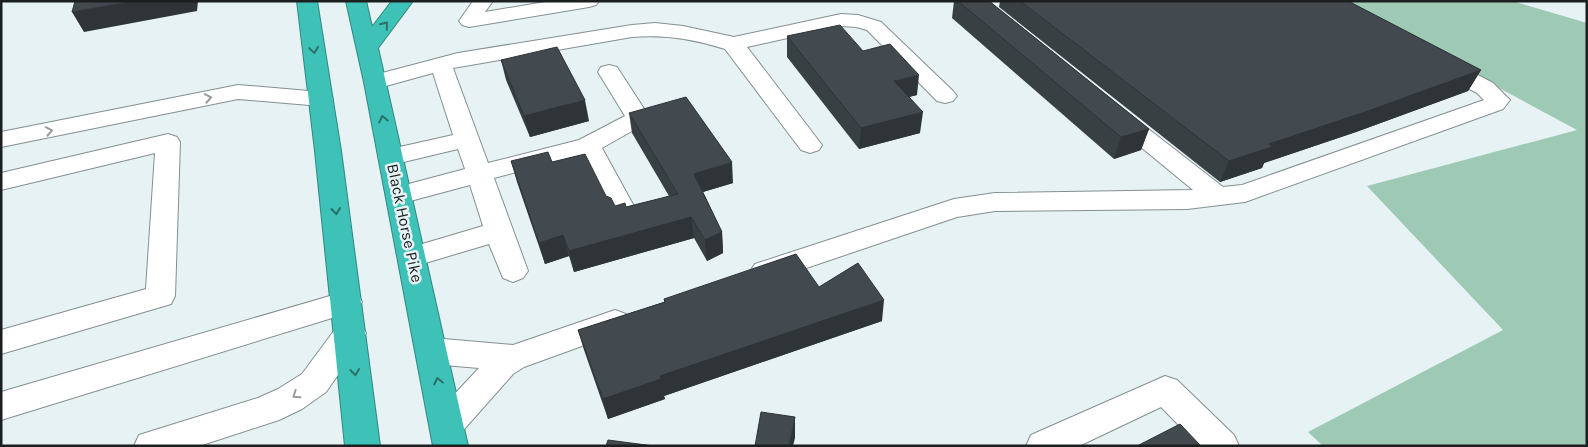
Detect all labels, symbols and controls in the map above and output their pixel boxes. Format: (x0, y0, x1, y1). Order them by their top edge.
one-way arrow (379, 21, 388, 31)
one-way arrow (308, 46, 319, 54)
one-way arrow (204, 93, 213, 104)
one-way arrow (378, 115, 388, 124)
one-way arrow (45, 126, 53, 136)
street label: Black Horse Pike (383, 162, 427, 284)
one-way arrow (330, 206, 340, 215)
one-way arrow (349, 368, 360, 376)
one-way arrow (433, 376, 443, 385)
one-way arrow (292, 389, 302, 398)

